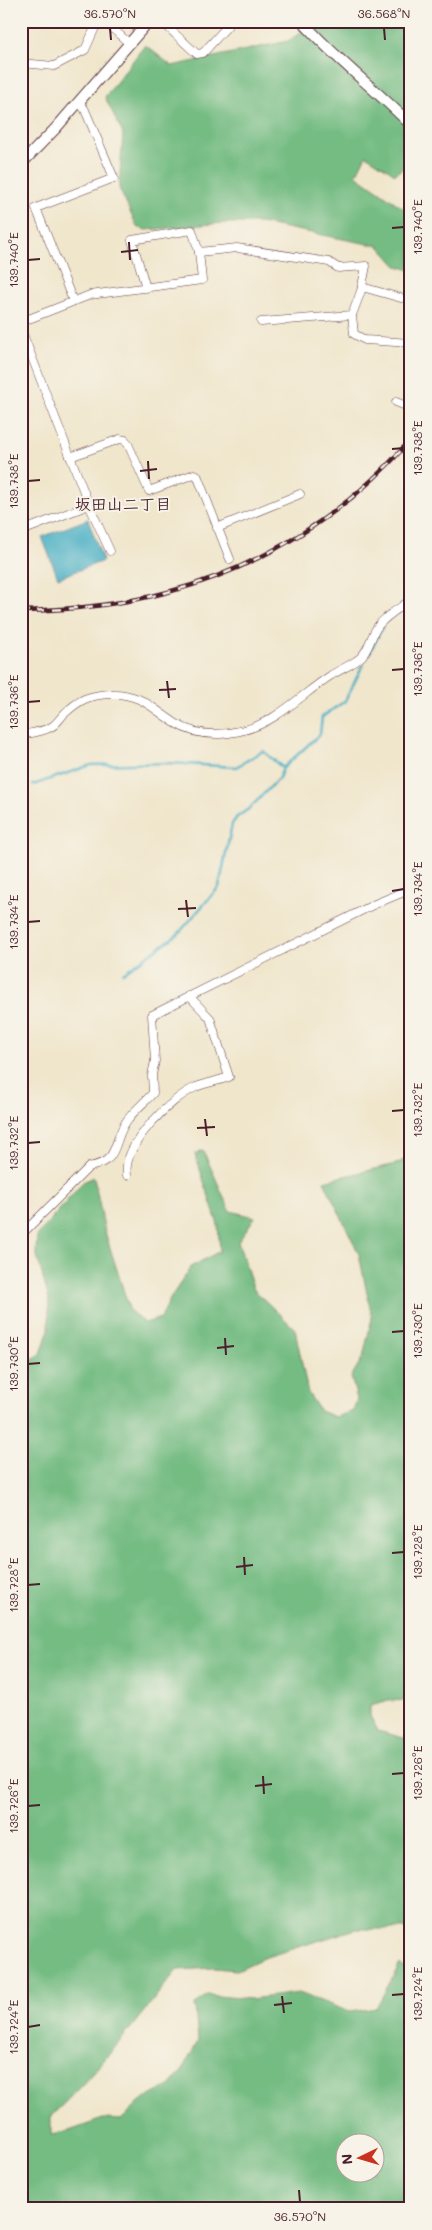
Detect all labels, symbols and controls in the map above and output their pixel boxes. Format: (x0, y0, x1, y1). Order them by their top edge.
text: 36.570°N (84, 5, 136, 21)
text: 36.568°N (358, 5, 410, 21)
text: 139.740°E (409, 199, 425, 255)
text: 139.740°E (5, 232, 21, 288)
text: 139.738°E (409, 420, 425, 476)
text: 139.738°E (5, 453, 21, 509)
district label: 坂田山二丁目 (75, 493, 171, 514)
text: 139.736°E (409, 641, 425, 697)
text: 139.736°E (5, 674, 21, 730)
text: 139.734°E (409, 861, 425, 917)
text: 139.734°E (5, 894, 21, 950)
text: 139.732°E (409, 1082, 425, 1137)
text: 139.732°E (5, 1115, 21, 1170)
text: 139.730°E (409, 1303, 425, 1359)
text: 139.730°E (5, 1336, 21, 1392)
text: 139.728°E (409, 1524, 425, 1580)
text: 139.728°E (5, 1557, 21, 1613)
text: 139.726°E (409, 1745, 425, 1801)
text: 139.726°E (5, 1778, 21, 1834)
text: 139.724°E (409, 1966, 425, 2021)
text: 139.724°E (5, 1999, 21, 2054)
north arrow (334, 2132, 384, 2182)
text: N (337, 2153, 356, 2165)
text: 36.570°N (274, 2208, 326, 2224)

